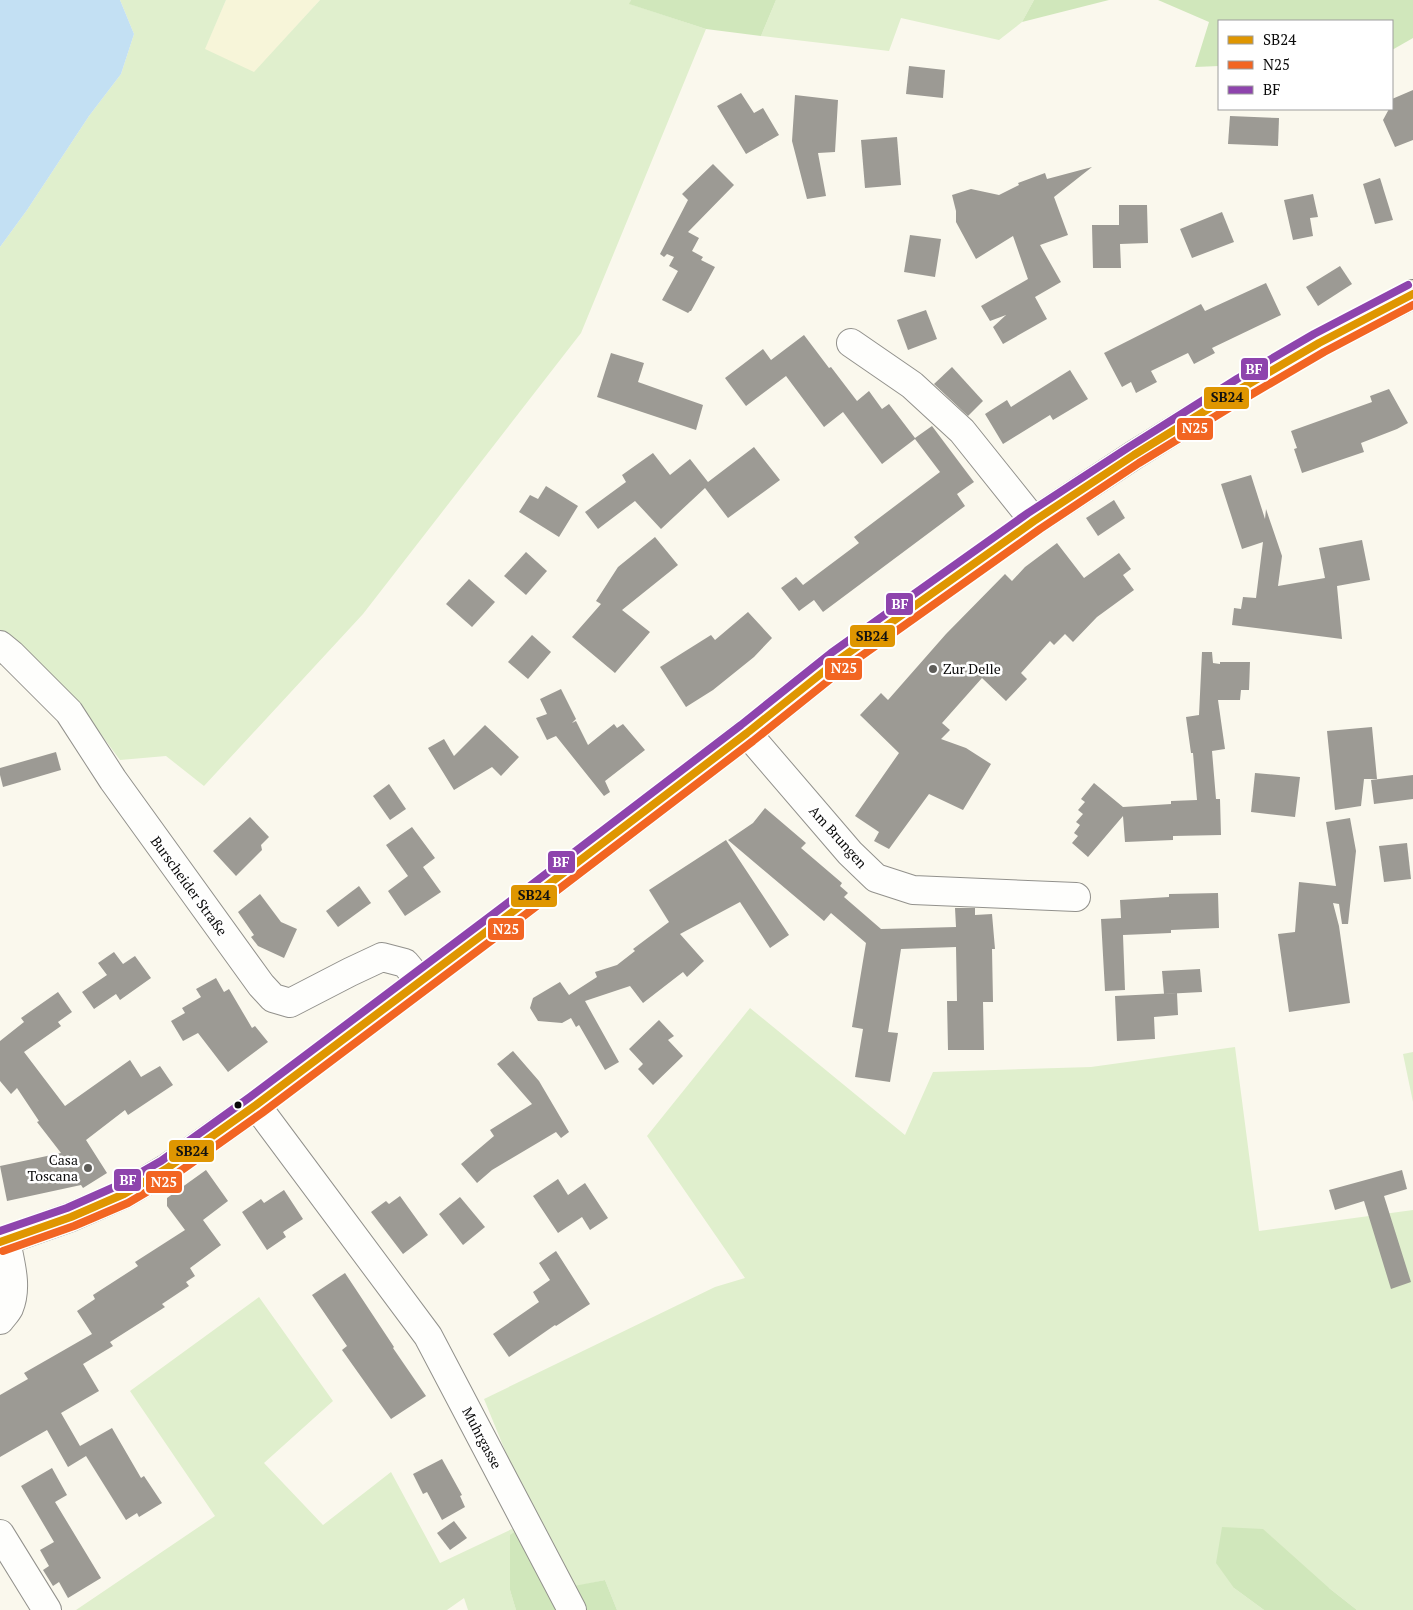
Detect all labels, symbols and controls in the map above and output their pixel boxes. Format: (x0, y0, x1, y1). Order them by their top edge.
legend (1218, 20, 1393, 110)
text: SB24 (1263, 29, 1296, 49)
text: N25 (1263, 54, 1290, 74)
text: BF (1263, 79, 1280, 99)
line badge: BF (1240, 357, 1269, 381)
text: BF (1245, 359, 1263, 378)
line badge: SB24 (1203, 386, 1250, 410)
text: SB24 (1211, 387, 1243, 406)
line badge: N25 (1176, 417, 1214, 441)
text: N25 (1182, 418, 1208, 437)
line badge: BF (885, 592, 914, 616)
text: BF (891, 594, 909, 613)
line badge: SB24 (849, 624, 896, 648)
text: SB24 (856, 626, 888, 645)
line badge: N25 (824, 657, 863, 681)
text: N25 (831, 658, 857, 677)
place label: Zur Delle (943, 659, 1001, 678)
marker: Zur Delle (927, 663, 939, 675)
street label: Am Brungen (805, 801, 872, 873)
street label: Burscheider Straße (147, 832, 232, 939)
line badge: BF (547, 850, 576, 874)
text: BF (552, 852, 570, 871)
line badge: SB24 (510, 884, 558, 908)
text: SB24 (518, 885, 550, 904)
line badge: N25 (487, 917, 525, 941)
text: N25 (493, 919, 519, 938)
unlabelled marker (233, 1100, 243, 1110)
line badge: SB24 (168, 1139, 215, 1163)
text: SB24 (176, 1141, 208, 1160)
place label: Casa Toscana (27, 1150, 78, 1185)
marker: Casa Toscana (82, 1162, 94, 1174)
line badge: BF (113, 1168, 142, 1192)
text: BF (119, 1170, 137, 1189)
line badge: N25 (145, 1170, 183, 1194)
text: N25 (151, 1172, 177, 1191)
street label: Muhrgasse (458, 1404, 507, 1472)

